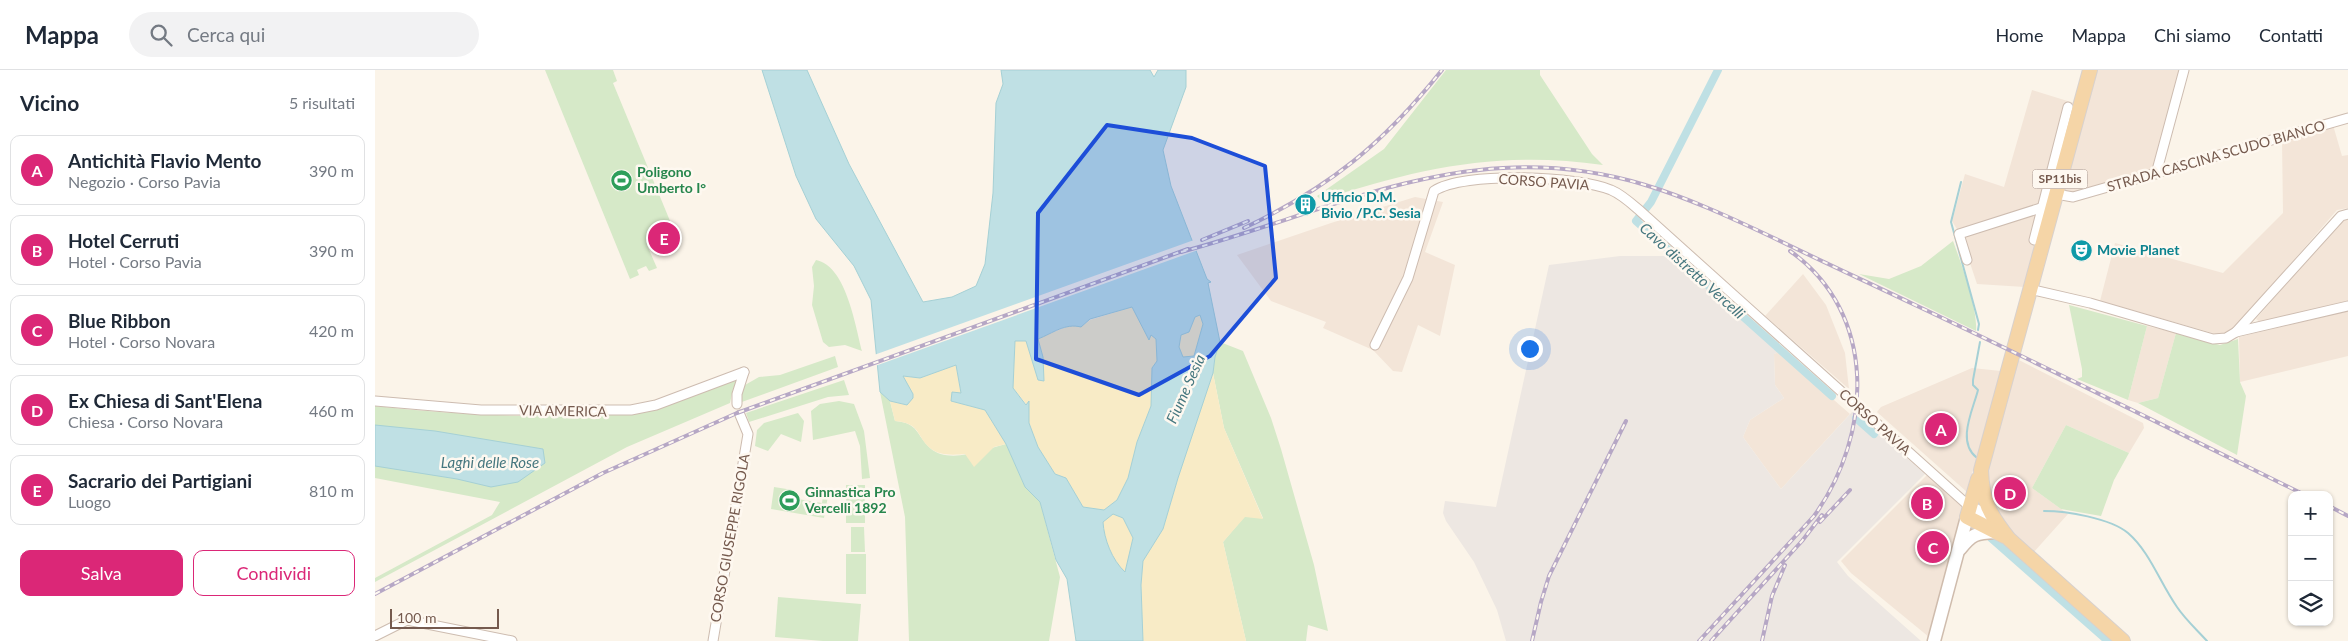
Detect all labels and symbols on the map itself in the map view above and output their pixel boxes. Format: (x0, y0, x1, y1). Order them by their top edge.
street label: STRADA CASCINA SCUDO BIANCO (2105, 116, 2327, 195)
place label: Poligono Umberto I° (637, 163, 706, 196)
sports icon: Poligono Umberto I° (609, 168, 633, 192)
street label: CORSO PAVIA (1498, 170, 1590, 193)
road number: SP11bis (2033, 170, 2087, 188)
place label: Ufficio D.M. Bivio /P.C. Sesia (1321, 188, 1421, 221)
building icon: Ufficio D.M. Bivio /P.C. Sesia (1293, 193, 1317, 217)
water label: Cavo distretto Vercelli (1637, 218, 1749, 322)
pin: E (648, 219, 680, 257)
theatre icon: Movie Planet (2069, 238, 2093, 262)
place label: Movie Planet (2097, 241, 2180, 258)
your location (1517, 336, 1543, 362)
water label: Fiume Sesia (1162, 351, 1208, 426)
street label: CORSO PAVIA (1836, 385, 1915, 459)
street label: VIA AMERICA (519, 401, 607, 420)
pin: A (1925, 410, 1957, 448)
street label: CORSO GIUSEPPE RIGOLA (706, 452, 753, 624)
water label: Laghi delle Rose (441, 453, 539, 471)
pin: D (1994, 474, 2026, 512)
place label: Ginnastica Pro Vercelli 1892 (804, 483, 896, 516)
pin: B (1911, 484, 1943, 522)
sports icon: Ginnastica Pro Vercelli 1892 (777, 488, 801, 512)
pin: C (1917, 528, 1949, 566)
scale bar (390, 606, 499, 629)

